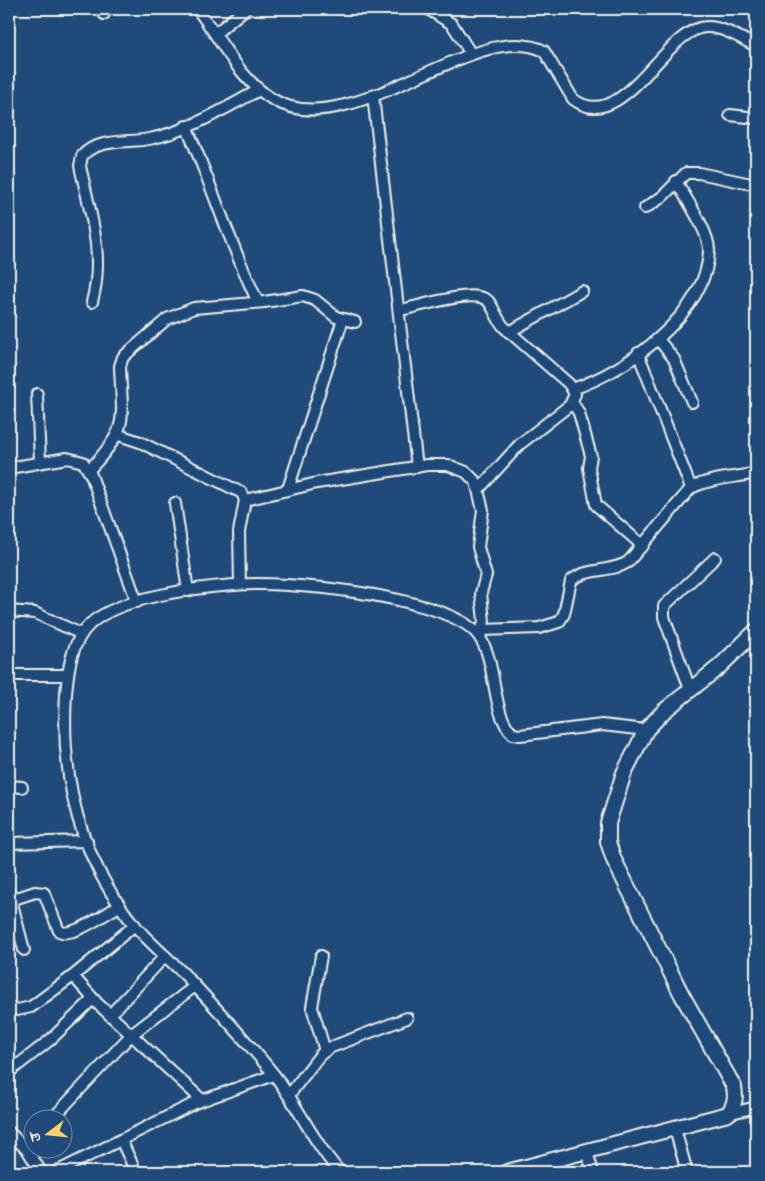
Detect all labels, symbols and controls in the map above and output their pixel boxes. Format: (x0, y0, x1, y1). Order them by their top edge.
north arrow (22, 1108, 72, 1158)
text: उ (24, 1127, 48, 1145)

